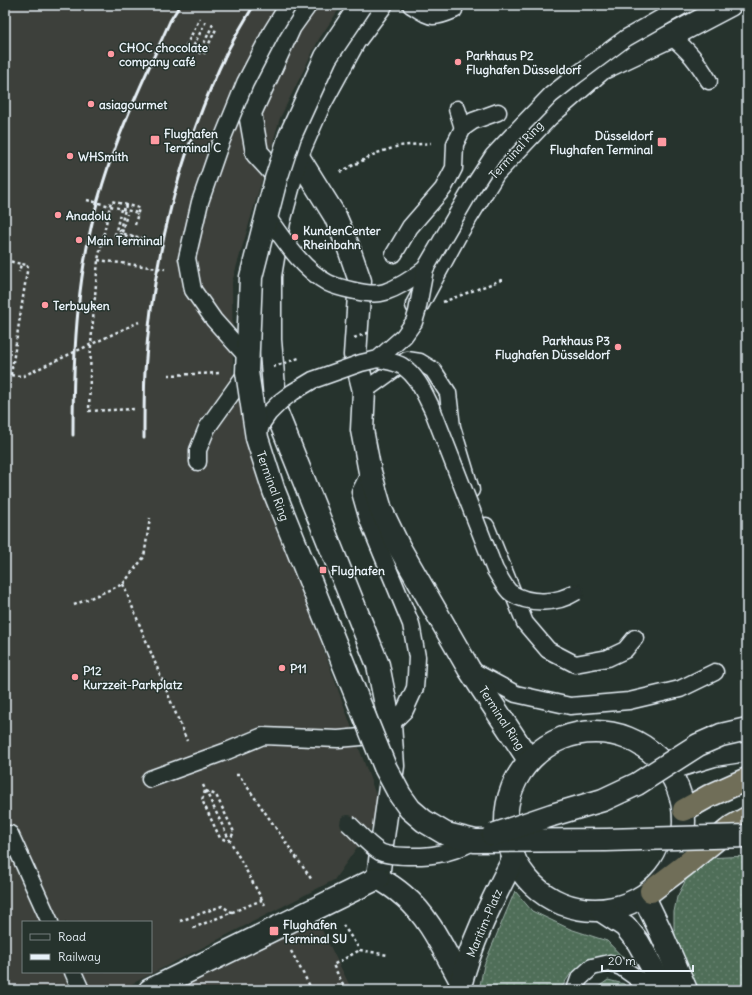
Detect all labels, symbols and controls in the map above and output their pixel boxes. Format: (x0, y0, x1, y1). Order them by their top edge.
place label: CHOC chocolate company café (119, 40, 208, 70)
place label: Parkhaus P2 Flughafen Düsseldorf (466, 48, 582, 78)
marker: CHOC chocolate company café (106, 49, 116, 59)
marker: Parkhaus P2 Flughafen Düsseldorf (453, 57, 463, 67)
place label: asiagourmet (99, 97, 168, 113)
marker: asiagourmet (86, 99, 96, 109)
street label: Terminal Ring (486, 118, 546, 182)
place label: Flughafen Terminal C (164, 126, 221, 155)
place label: Düsseldorf Flughafen Terminal (550, 128, 654, 158)
marker: Flughafen Terminal C (149, 134, 161, 146)
marker: Düsseldorf Flughafen Terminal (656, 136, 668, 148)
place label: WHSmith (78, 149, 128, 164)
marker: WHSmith (65, 151, 75, 161)
place label: Anadolu (66, 208, 111, 223)
marker: Anadolu (53, 210, 63, 220)
place label: KundenCenter Rheinbahn (303, 223, 381, 252)
marker: KundenCenter Rheinbahn (290, 232, 300, 242)
place label: Main Terminal (87, 233, 163, 248)
marker: Main Terminal (74, 235, 84, 245)
place label: Terbuyken (53, 298, 110, 314)
marker: Terbuyken (40, 300, 50, 310)
place label: Parkhaus P3 Flughafen Düsseldorf (495, 333, 611, 363)
marker: Parkhaus P3 Flughafen Düsseldorf (613, 342, 623, 352)
street label: Terminal Ring (253, 449, 293, 523)
place label: Flughafen (331, 563, 385, 579)
marker: Flughafen (318, 565, 328, 575)
place label: P11 (290, 661, 307, 676)
place label: P12 Kurzzeit-Parkplatz (83, 663, 183, 693)
marker: P11 (277, 663, 287, 673)
marker: P12 Kurzzeit-Parkplatz (70, 672, 80, 682)
street label: Terminal Ring (476, 683, 528, 753)
street label: Maritim-Platz (463, 886, 505, 959)
place label: Flughafen Terminal SU (283, 917, 347, 946)
legend (22, 921, 152, 973)
marker: Flughafen Terminal SU (268, 925, 280, 937)
text: Road (58, 929, 86, 944)
scale bar (602, 947, 693, 973)
text: Railway (58, 949, 101, 964)
text: 20 m (608, 953, 636, 968)

